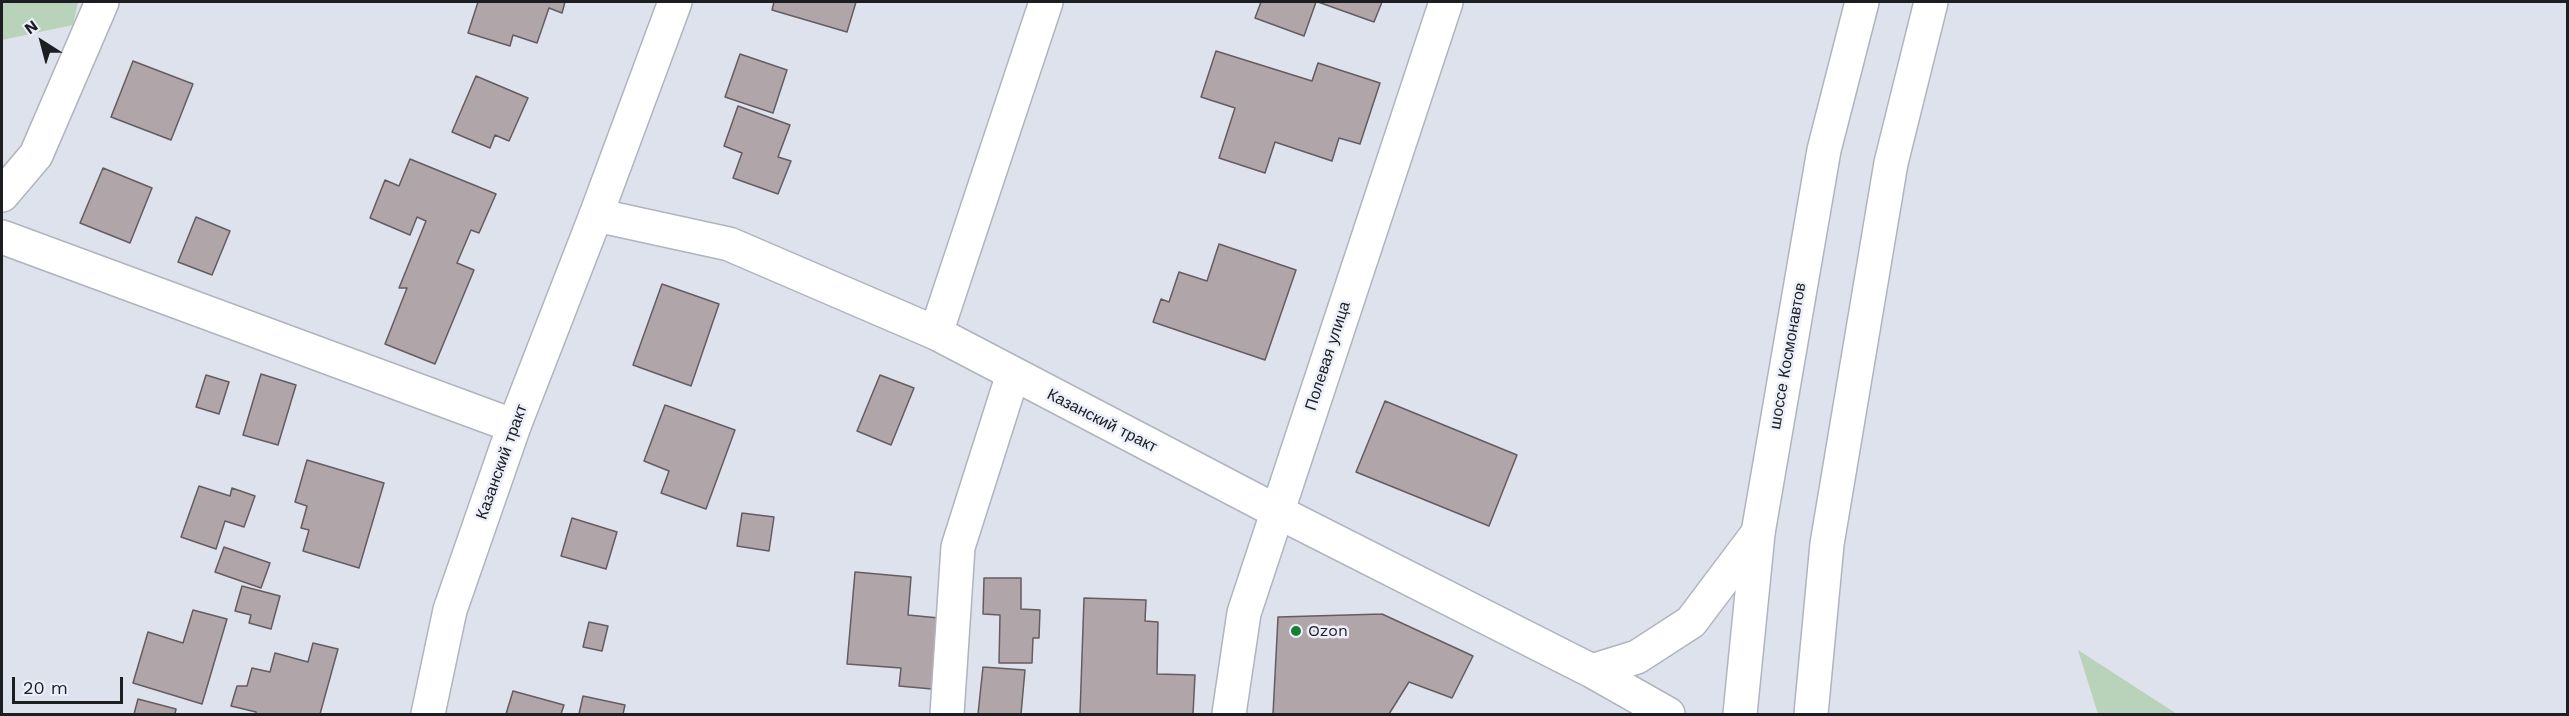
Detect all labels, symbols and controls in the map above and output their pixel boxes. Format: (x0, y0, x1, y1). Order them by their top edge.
north arrow (12, 12, 72, 72)
text: N (21, 16, 42, 38)
street label: шоссе Космонавтов (1766, 281, 1810, 431)
street label: Полевая улица (1301, 299, 1355, 413)
street label: Казанский тракт (1044, 385, 1160, 457)
street label: Казанский тракт (472, 402, 532, 522)
place label: Ozon (1308, 621, 1348, 641)
marker: Ozon (1289, 624, 1303, 638)
scale bar (15, 665, 126, 703)
text: 20 m (23, 677, 68, 698)

